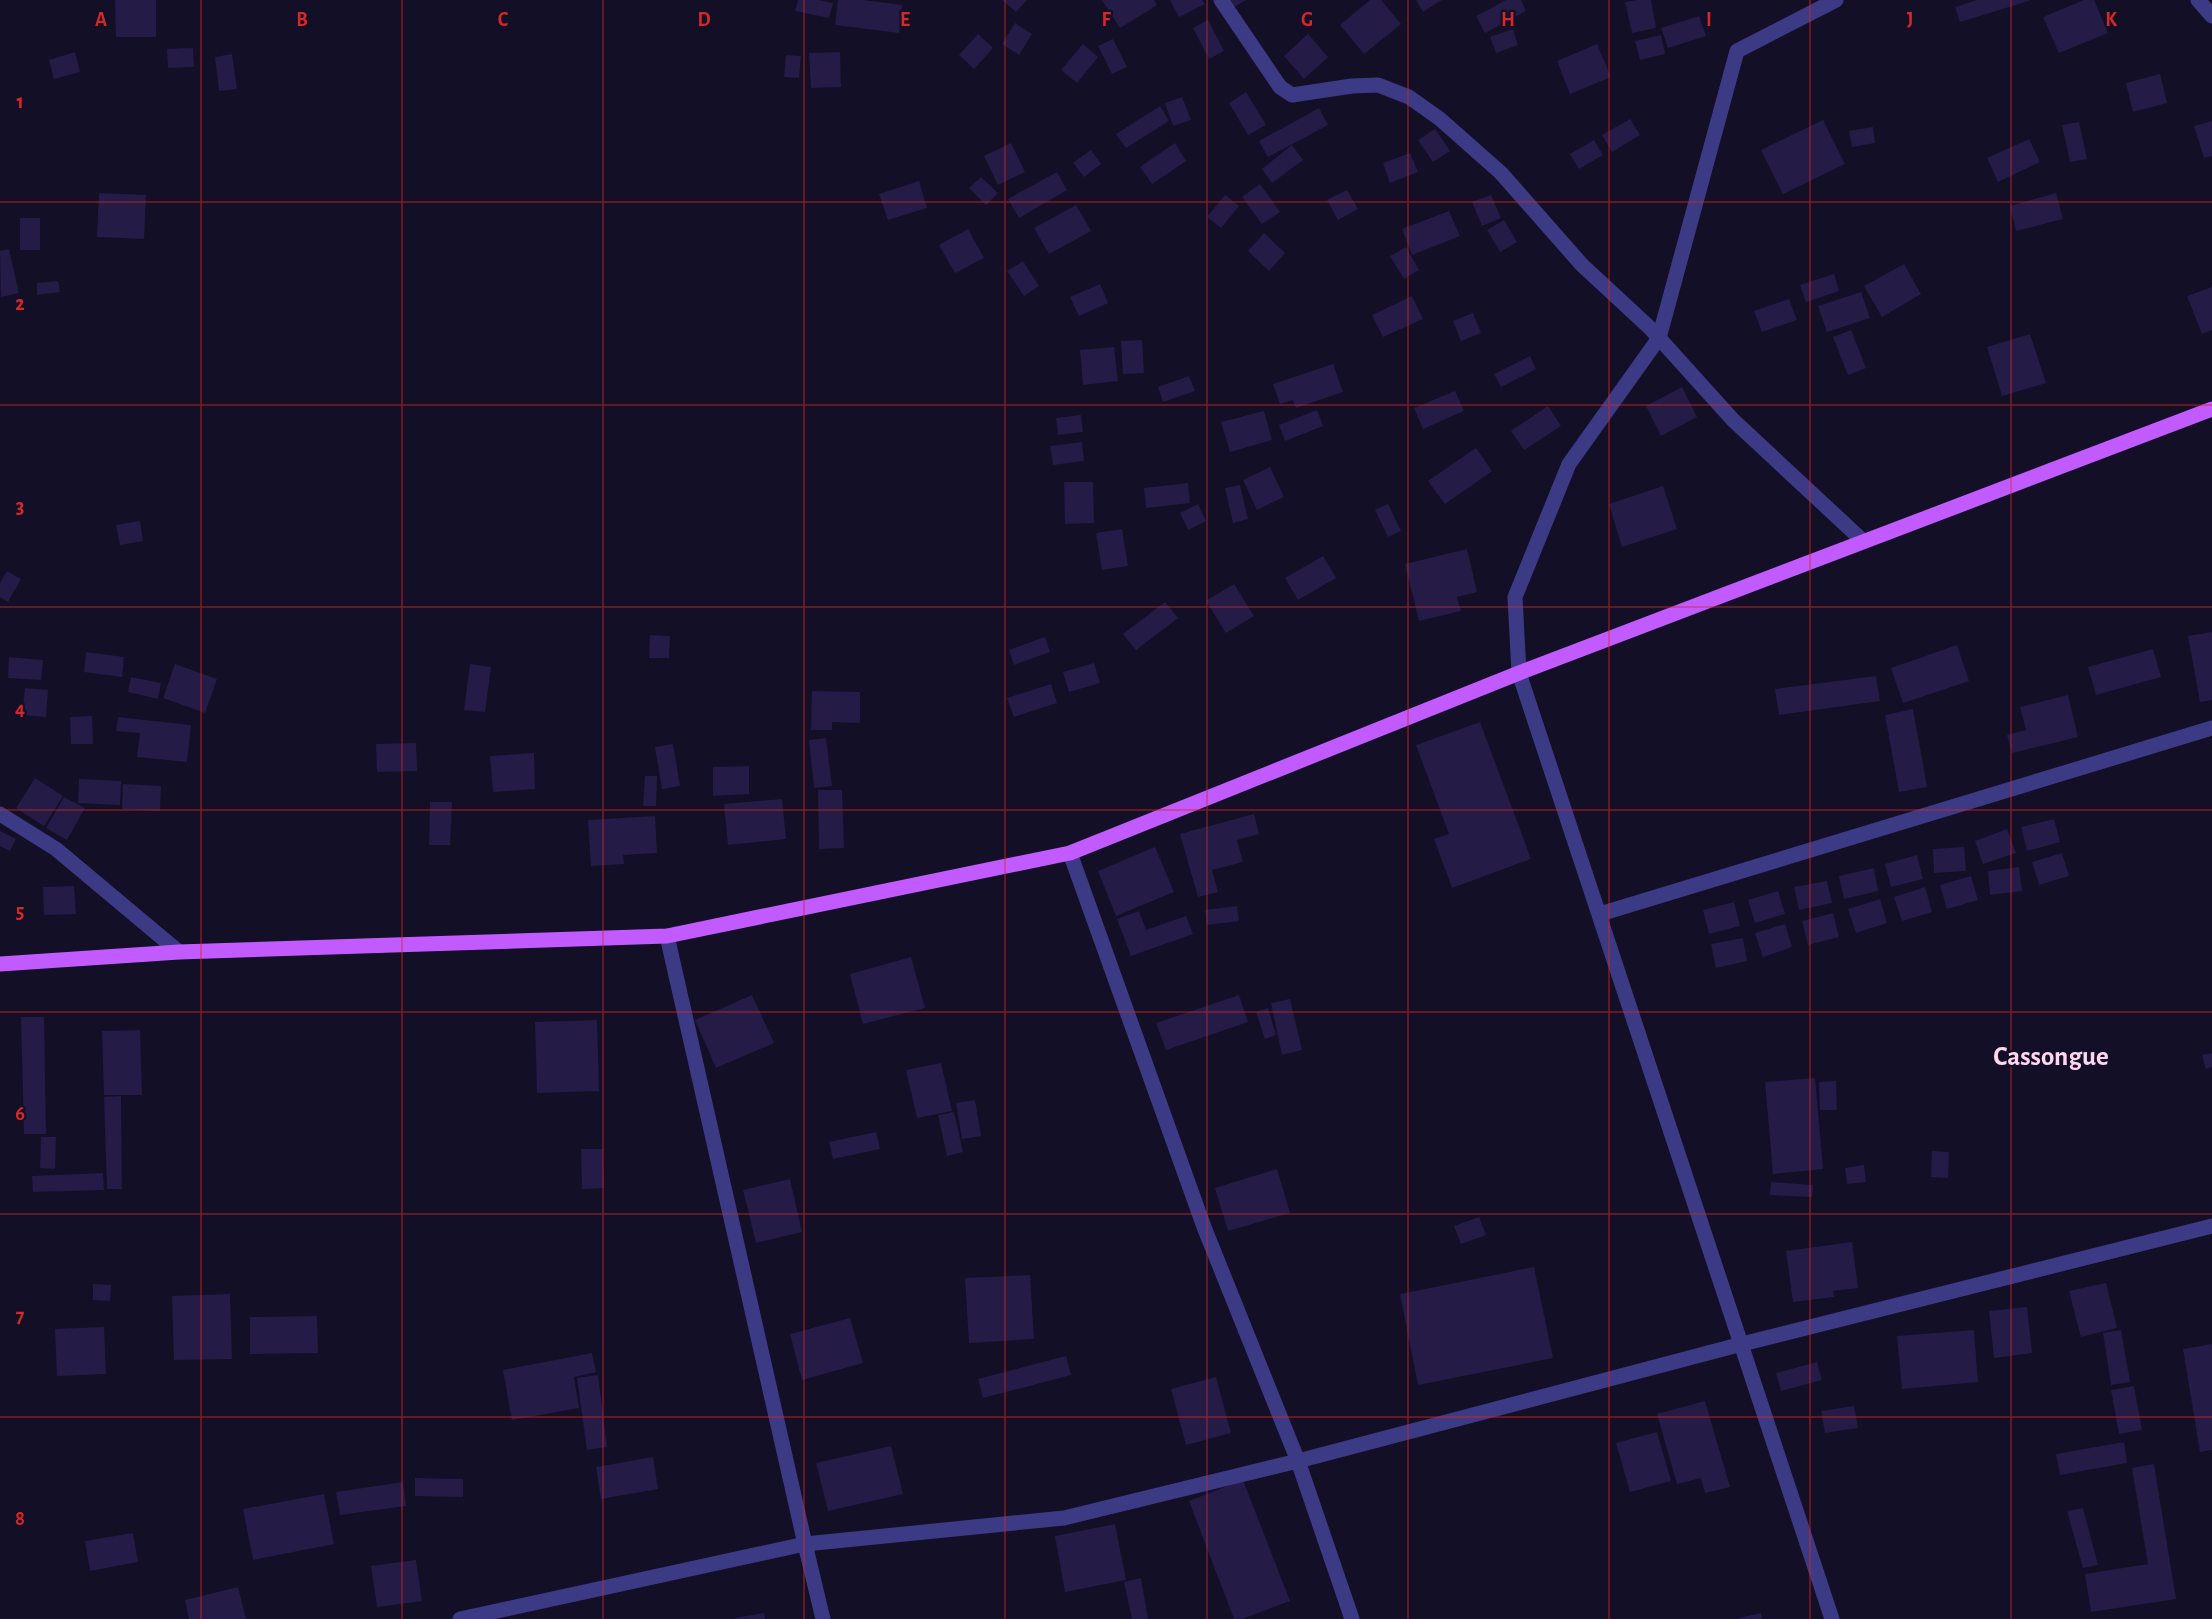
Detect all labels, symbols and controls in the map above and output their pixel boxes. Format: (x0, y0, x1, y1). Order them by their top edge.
text: A (95, 10, 107, 30)
text: B (296, 10, 308, 30)
text: C (498, 10, 509, 30)
text: D (697, 10, 711, 30)
text: E (900, 10, 910, 30)
text: F (1101, 10, 1111, 30)
text: G (1301, 10, 1313, 30)
text: H (1501, 10, 1515, 30)
text: I (1706, 10, 1712, 30)
text: J (1907, 10, 1913, 30)
text: K (2105, 10, 2117, 30)
text: 1 (16, 92, 24, 112)
text: 2 (15, 294, 25, 314)
text: 3 (16, 497, 24, 517)
text: 4 (15, 699, 25, 719)
text: 5 (16, 902, 24, 922)
district label: Cassongue (1993, 1043, 2109, 1070)
text: 6 (15, 1104, 25, 1124)
text: 7 (16, 1306, 25, 1326)
text: 8 (15, 1509, 25, 1529)

